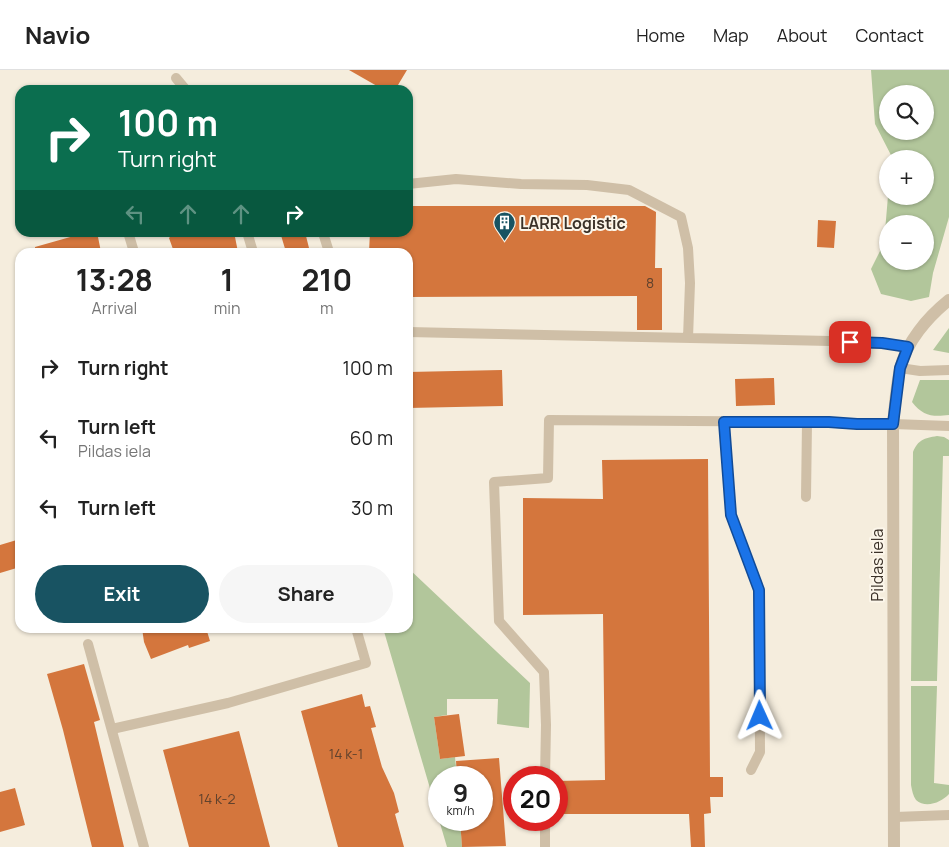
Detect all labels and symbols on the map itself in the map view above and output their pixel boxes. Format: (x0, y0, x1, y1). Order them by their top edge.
building icon: LARR Logistic (492, 211, 516, 242)
place label: LARR Logistic (520, 212, 626, 234)
house number: 8 (646, 273, 654, 292)
pin (829, 321, 871, 363)
street label: Pildas iela (866, 529, 888, 601)
position arrow (733, 689, 785, 741)
house number: 14 k-1 (329, 744, 363, 763)
speed limit sign: 20 (503, 766, 568, 831)
house number: 14 k-2 (199, 789, 235, 808)

